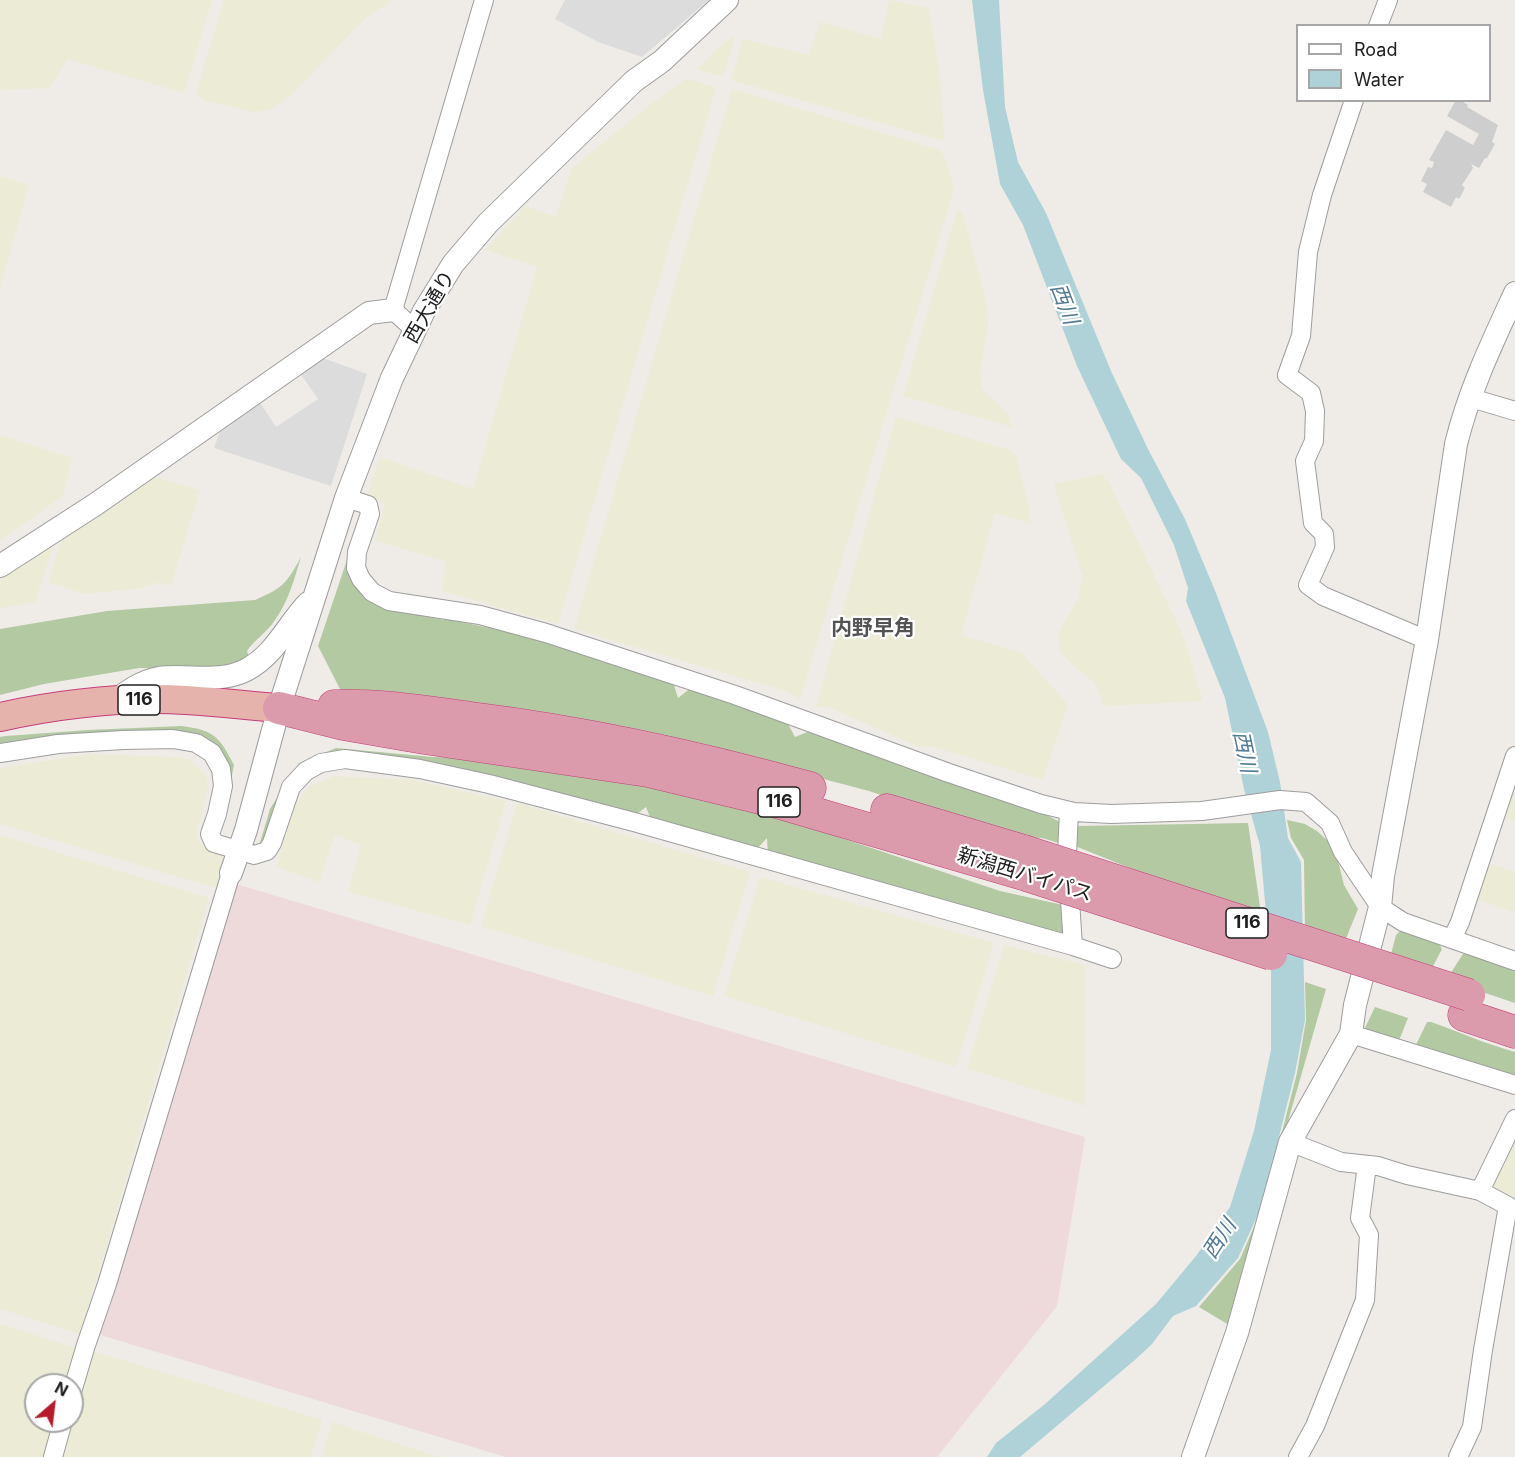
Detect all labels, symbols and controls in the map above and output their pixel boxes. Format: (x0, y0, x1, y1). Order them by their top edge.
legend (1296, 24, 1491, 102)
text: Road (1354, 39, 1397, 60)
text: Water (1354, 69, 1404, 90)
street label: 西大通り (400, 266, 460, 348)
water label: 西川 (1045, 280, 1083, 328)
district label: 内野早角 (831, 616, 915, 642)
road number: 116 (118, 685, 160, 715)
water label: 西川 (1227, 729, 1261, 775)
road number: 116 (758, 787, 800, 817)
street label: 新潟西バイパス (955, 843, 1095, 907)
road number: 116 (1226, 908, 1268, 938)
water label: 西川 (1198, 1215, 1242, 1263)
north arrow (24, 1373, 84, 1433)
text: N (51, 1377, 72, 1401)

